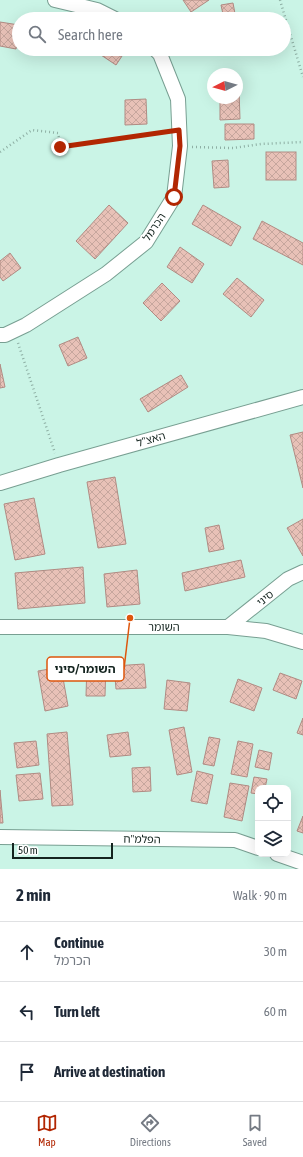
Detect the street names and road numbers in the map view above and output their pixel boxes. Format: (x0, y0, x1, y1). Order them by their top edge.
street label: הכרמל (140, 211, 168, 243)
street label: האצ"ל (135, 429, 167, 449)
street label: סיני (254, 588, 276, 608)
street label: השומר (148, 621, 180, 633)
street label: הפלמ"ח (123, 833, 161, 845)

